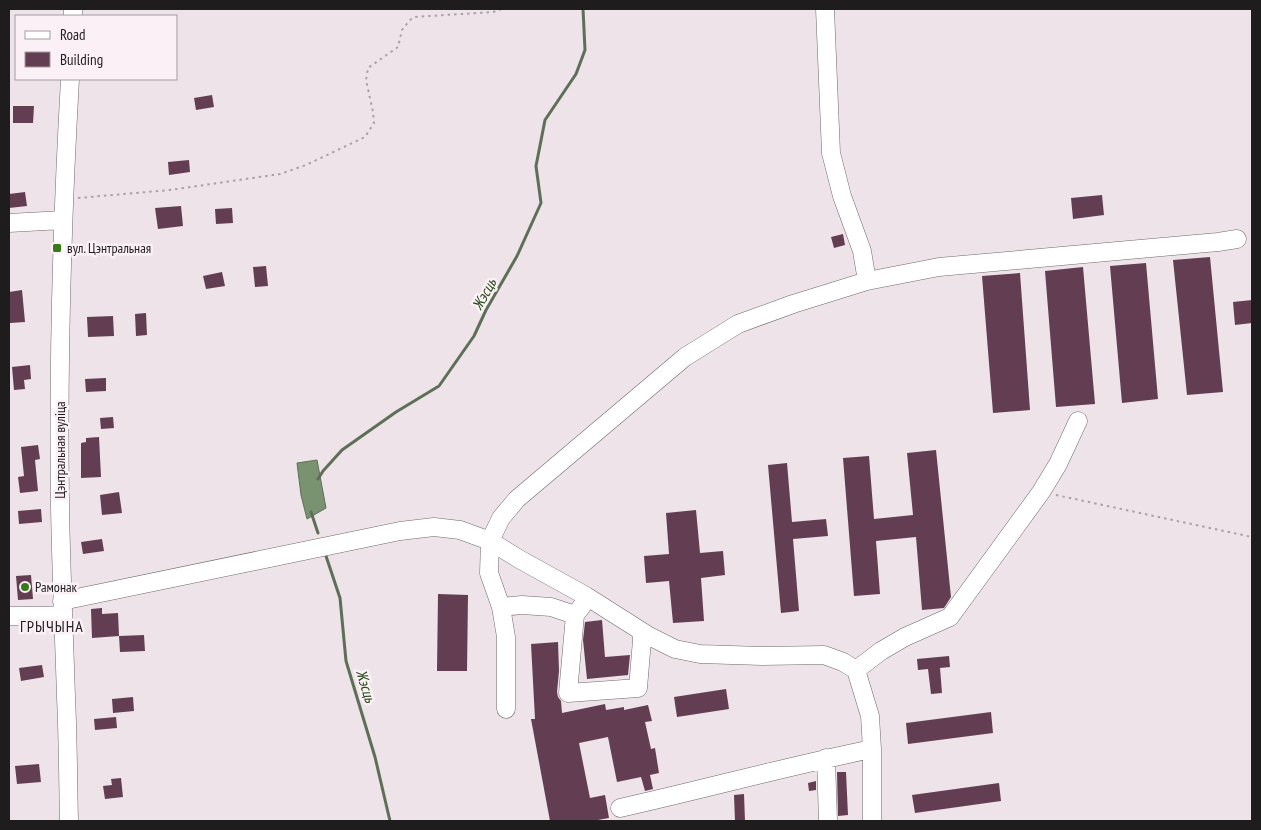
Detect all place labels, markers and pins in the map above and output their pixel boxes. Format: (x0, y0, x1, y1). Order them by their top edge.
place label: вул. Цэнтральная (67, 239, 151, 257)
marker: вул. Цэнтральная (51, 242, 63, 254)
place label: Рамонак (35, 578, 78, 596)
marker: Рамонак (19, 581, 31, 593)

